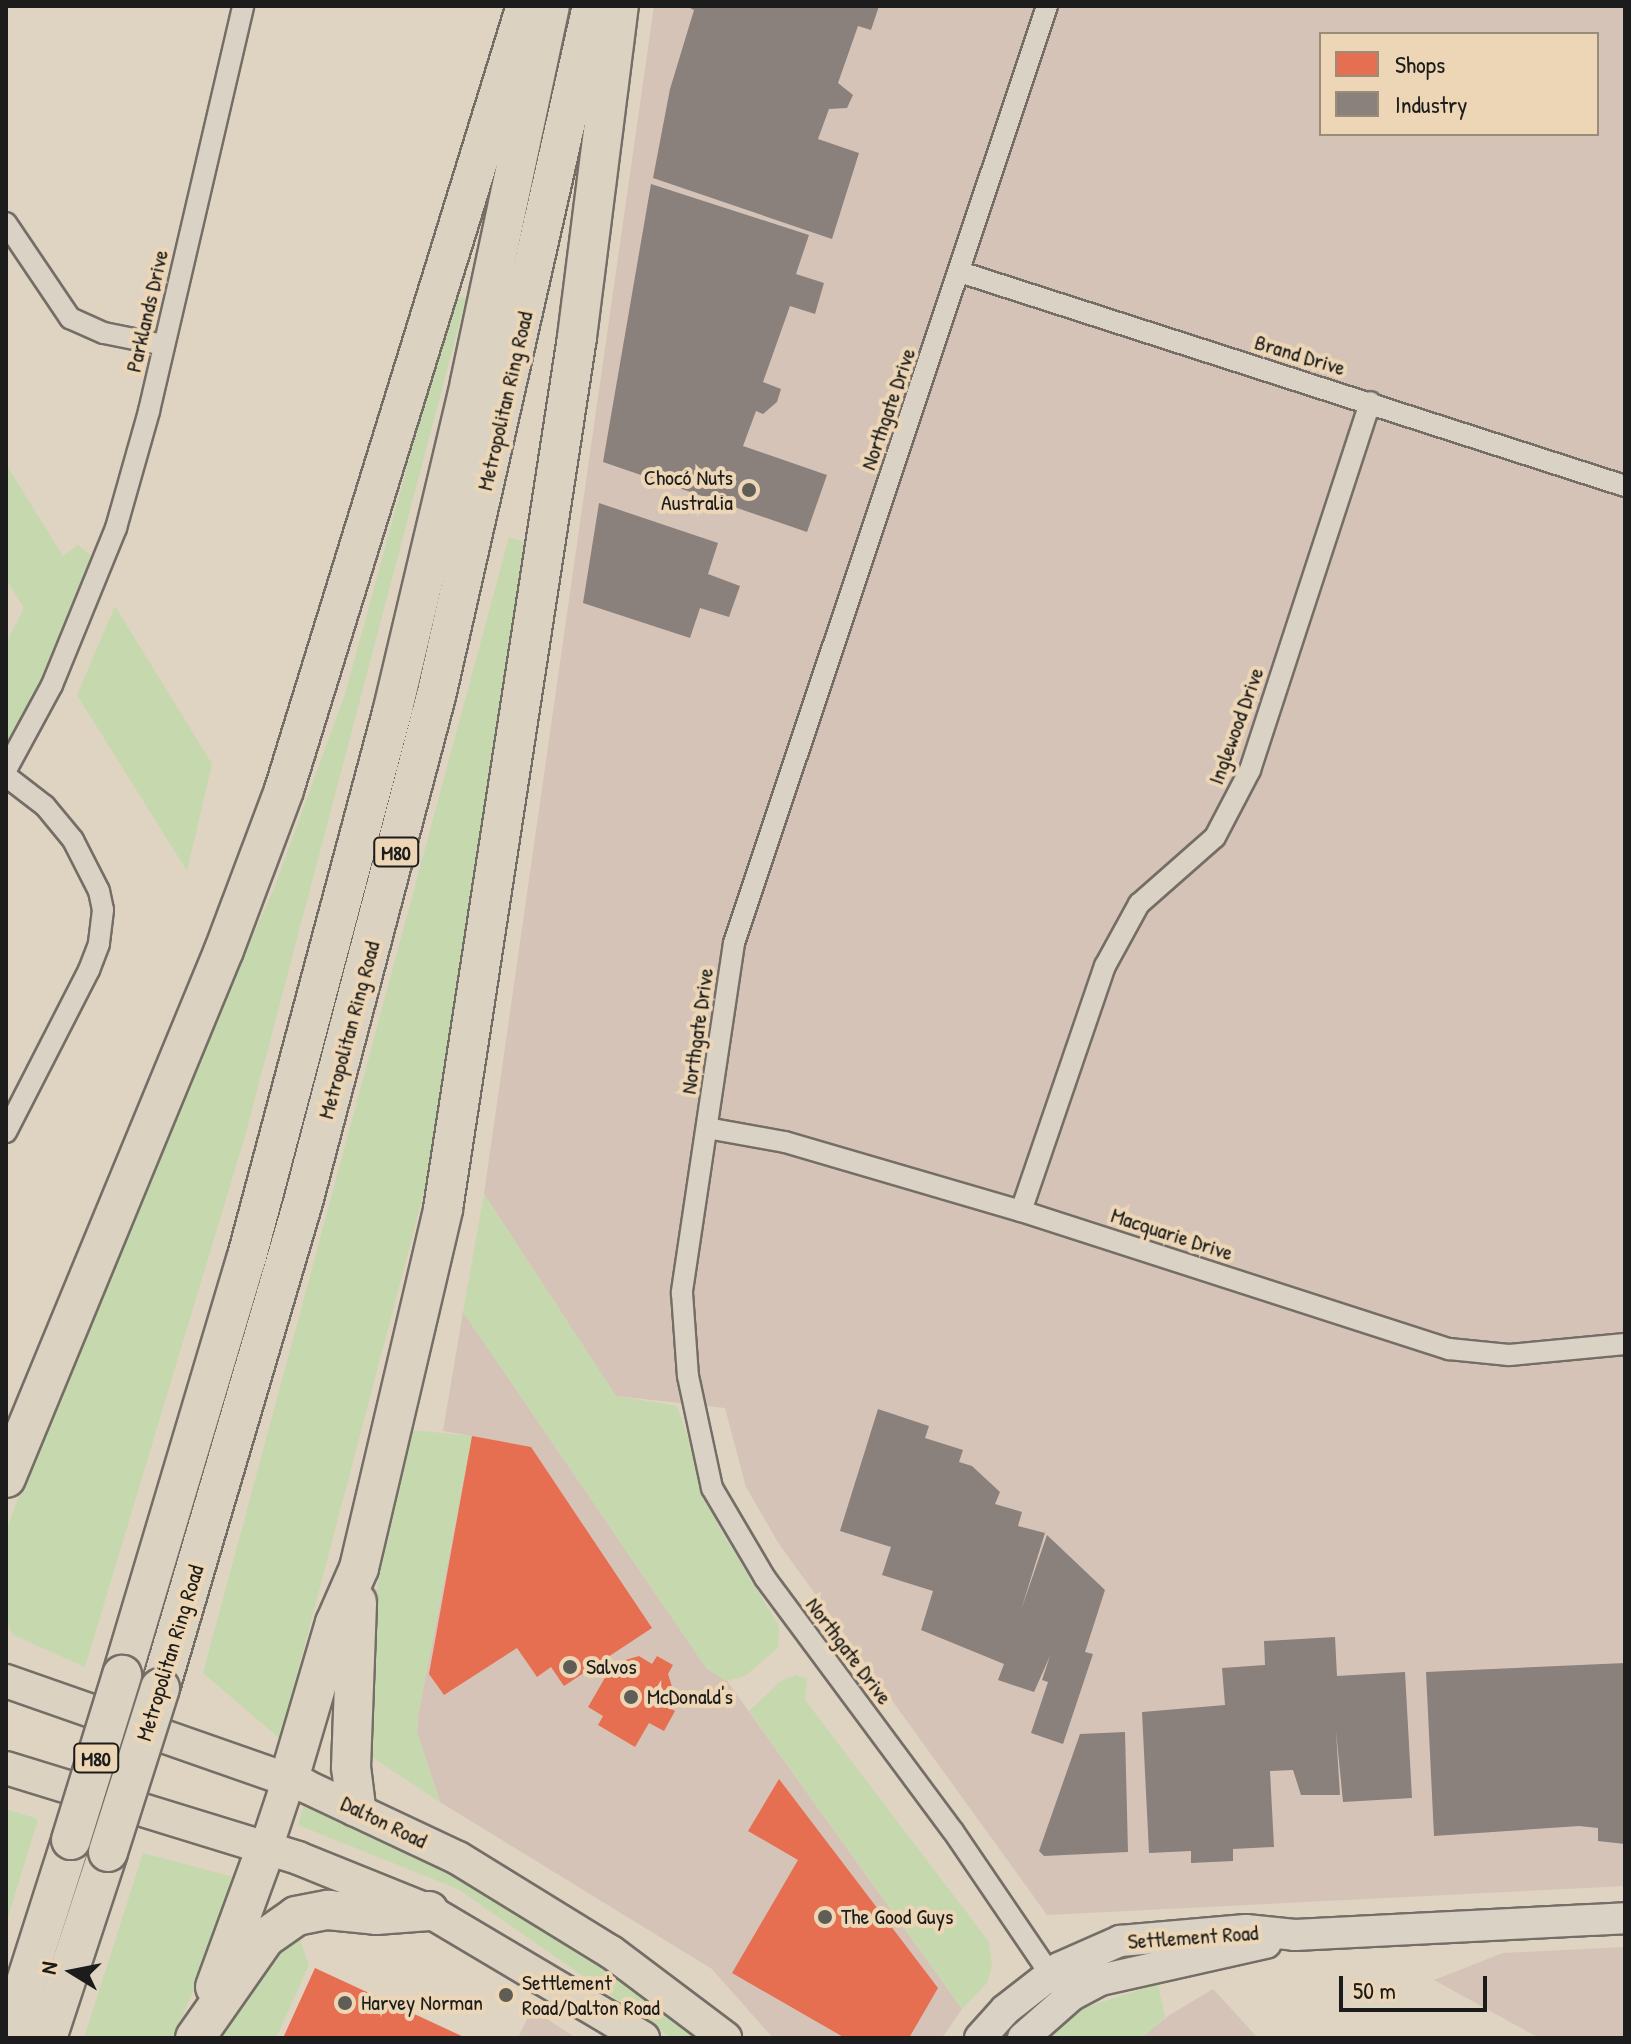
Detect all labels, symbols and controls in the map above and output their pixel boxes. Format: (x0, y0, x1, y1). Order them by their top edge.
legend (1319, 32, 1599, 136)
text: Shops (1395, 48, 1445, 80)
text: Industry (1395, 88, 1467, 120)
street label: Parklands Drive (120, 247, 174, 375)
street label: Metropolitan Ring Road (472, 309, 538, 493)
street label: Brand Drive (1252, 329, 1348, 381)
street label: Northgate Drive (855, 345, 921, 473)
place label: Chocó Nuts Australia (644, 464, 733, 516)
marker: Chocó Nuts Australia (740, 481, 758, 499)
street label: Inglewood Drive (1203, 664, 1269, 788)
road number: M80 (372, 836, 420, 868)
street label: Metropolitan Ring Road (313, 938, 385, 1122)
street label: Northgate Drive (675, 966, 719, 1096)
street label: Macquarie Drive (1108, 1202, 1236, 1266)
street label: Metropolitan Ring Road (131, 1562, 209, 1744)
street label: Northgate Drive (800, 1592, 898, 1710)
place label: Salvos (586, 1654, 637, 1680)
marker: Salvos (561, 1658, 579, 1676)
place label: McDonald's (647, 1684, 733, 1710)
marker: McDonald's (622, 1688, 640, 1706)
road number: M80 (72, 1742, 120, 1774)
street label: Dalton Road (337, 1790, 431, 1854)
place label: The Good Guys (841, 1904, 953, 1930)
marker: The Good Guys (816, 1908, 834, 1926)
street label: Settlement Road (1127, 1919, 1259, 1955)
north arrow (32, 1932, 112, 2012)
text: N (33, 1959, 64, 1976)
scale bar (1343, 1960, 1491, 2010)
place label: Settlement Road/Dalton Road (522, 1969, 660, 2020)
text: 50 m (1353, 1974, 1396, 2006)
marker: Settlement Road/Dalton Road (497, 1986, 515, 2004)
place label: Harvey Norman (361, 1990, 483, 2016)
marker: Harvey Norman (336, 1994, 354, 2012)

